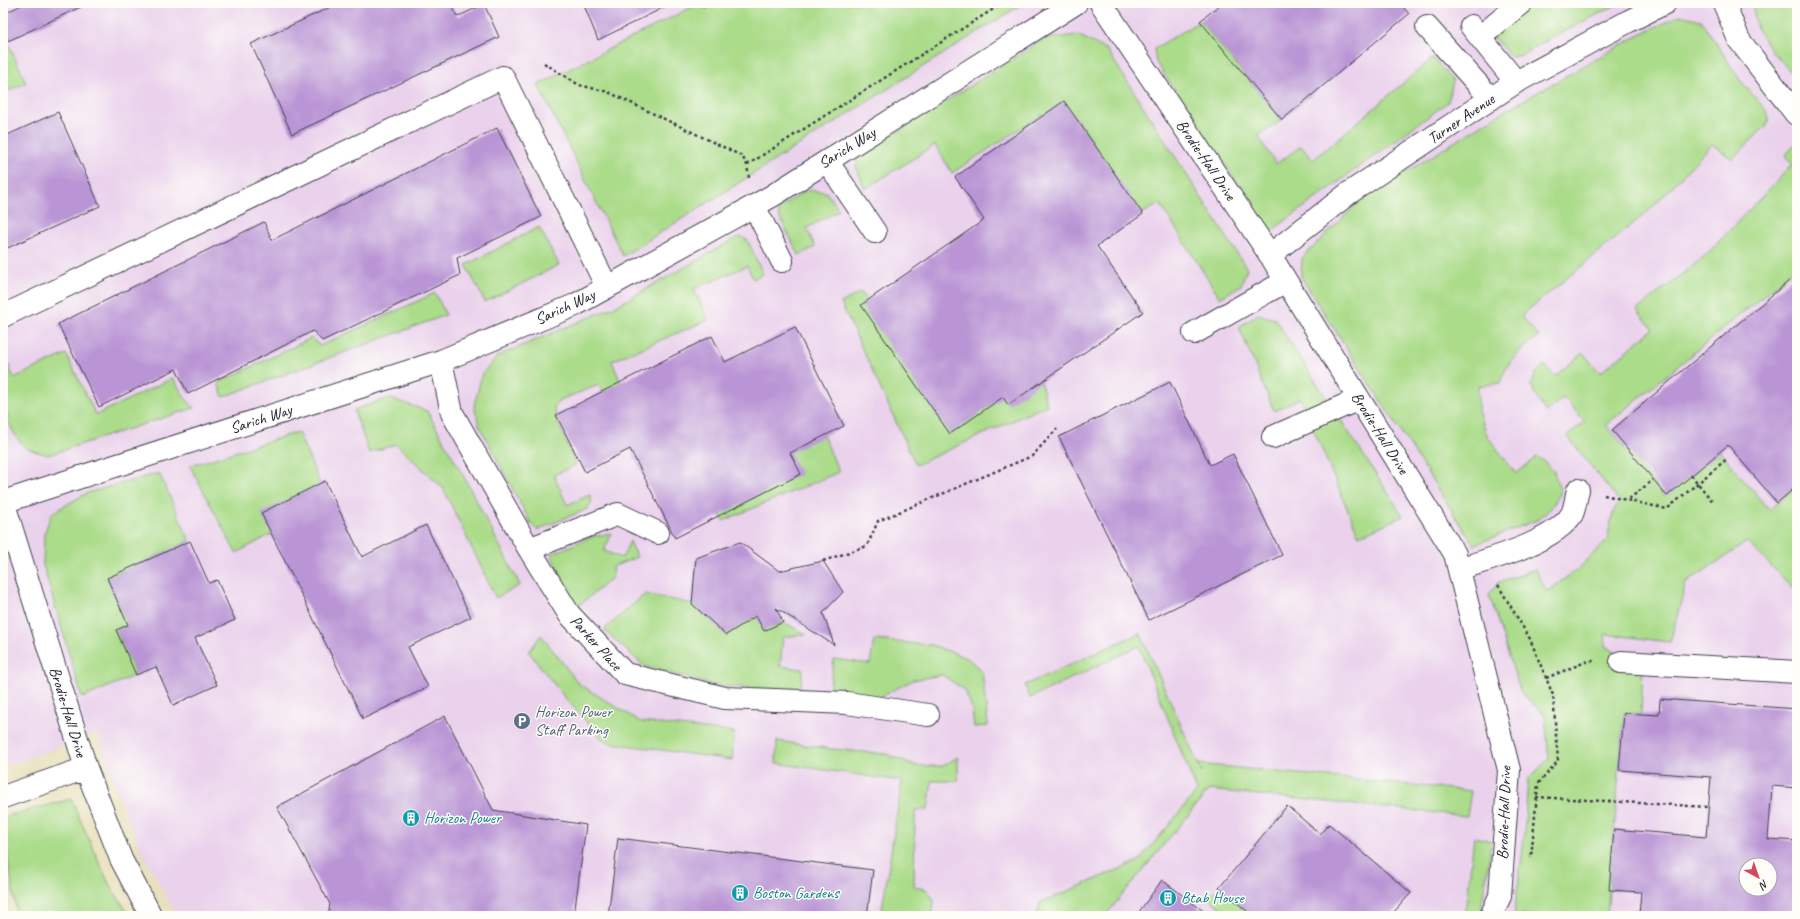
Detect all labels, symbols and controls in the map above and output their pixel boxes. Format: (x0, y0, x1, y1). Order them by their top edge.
street label: Turner Avenue (1424, 88, 1500, 149)
street label: Brodie-Hall Drive (1172, 116, 1241, 206)
street label: Sarich Way (815, 122, 881, 173)
street label: Sarich Way (532, 284, 599, 330)
street label: Brodie-Hall Drive (1347, 388, 1414, 479)
street label: Sarich Way (228, 399, 296, 438)
street label: Parker Place (566, 611, 627, 676)
street label: Brodie-Hall Drive (45, 665, 92, 761)
place label: Horizon Power Staff Parking (535, 702, 613, 740)
parking icon: Horizon Power Staff Parking (512, 711, 532, 731)
street label: Brodie-Hall Drive (1492, 764, 1516, 860)
building icon: Horizon Power (401, 808, 421, 828)
place label: Horizon Power (424, 808, 502, 828)
north arrow (1738, 857, 1778, 897)
text: N (1756, 877, 1772, 894)
building icon: Boston Gardens (730, 883, 750, 903)
place label: Boston Gardens (753, 883, 840, 903)
building icon: Btab House (1158, 888, 1178, 908)
place label: Btab House (1181, 888, 1245, 908)

